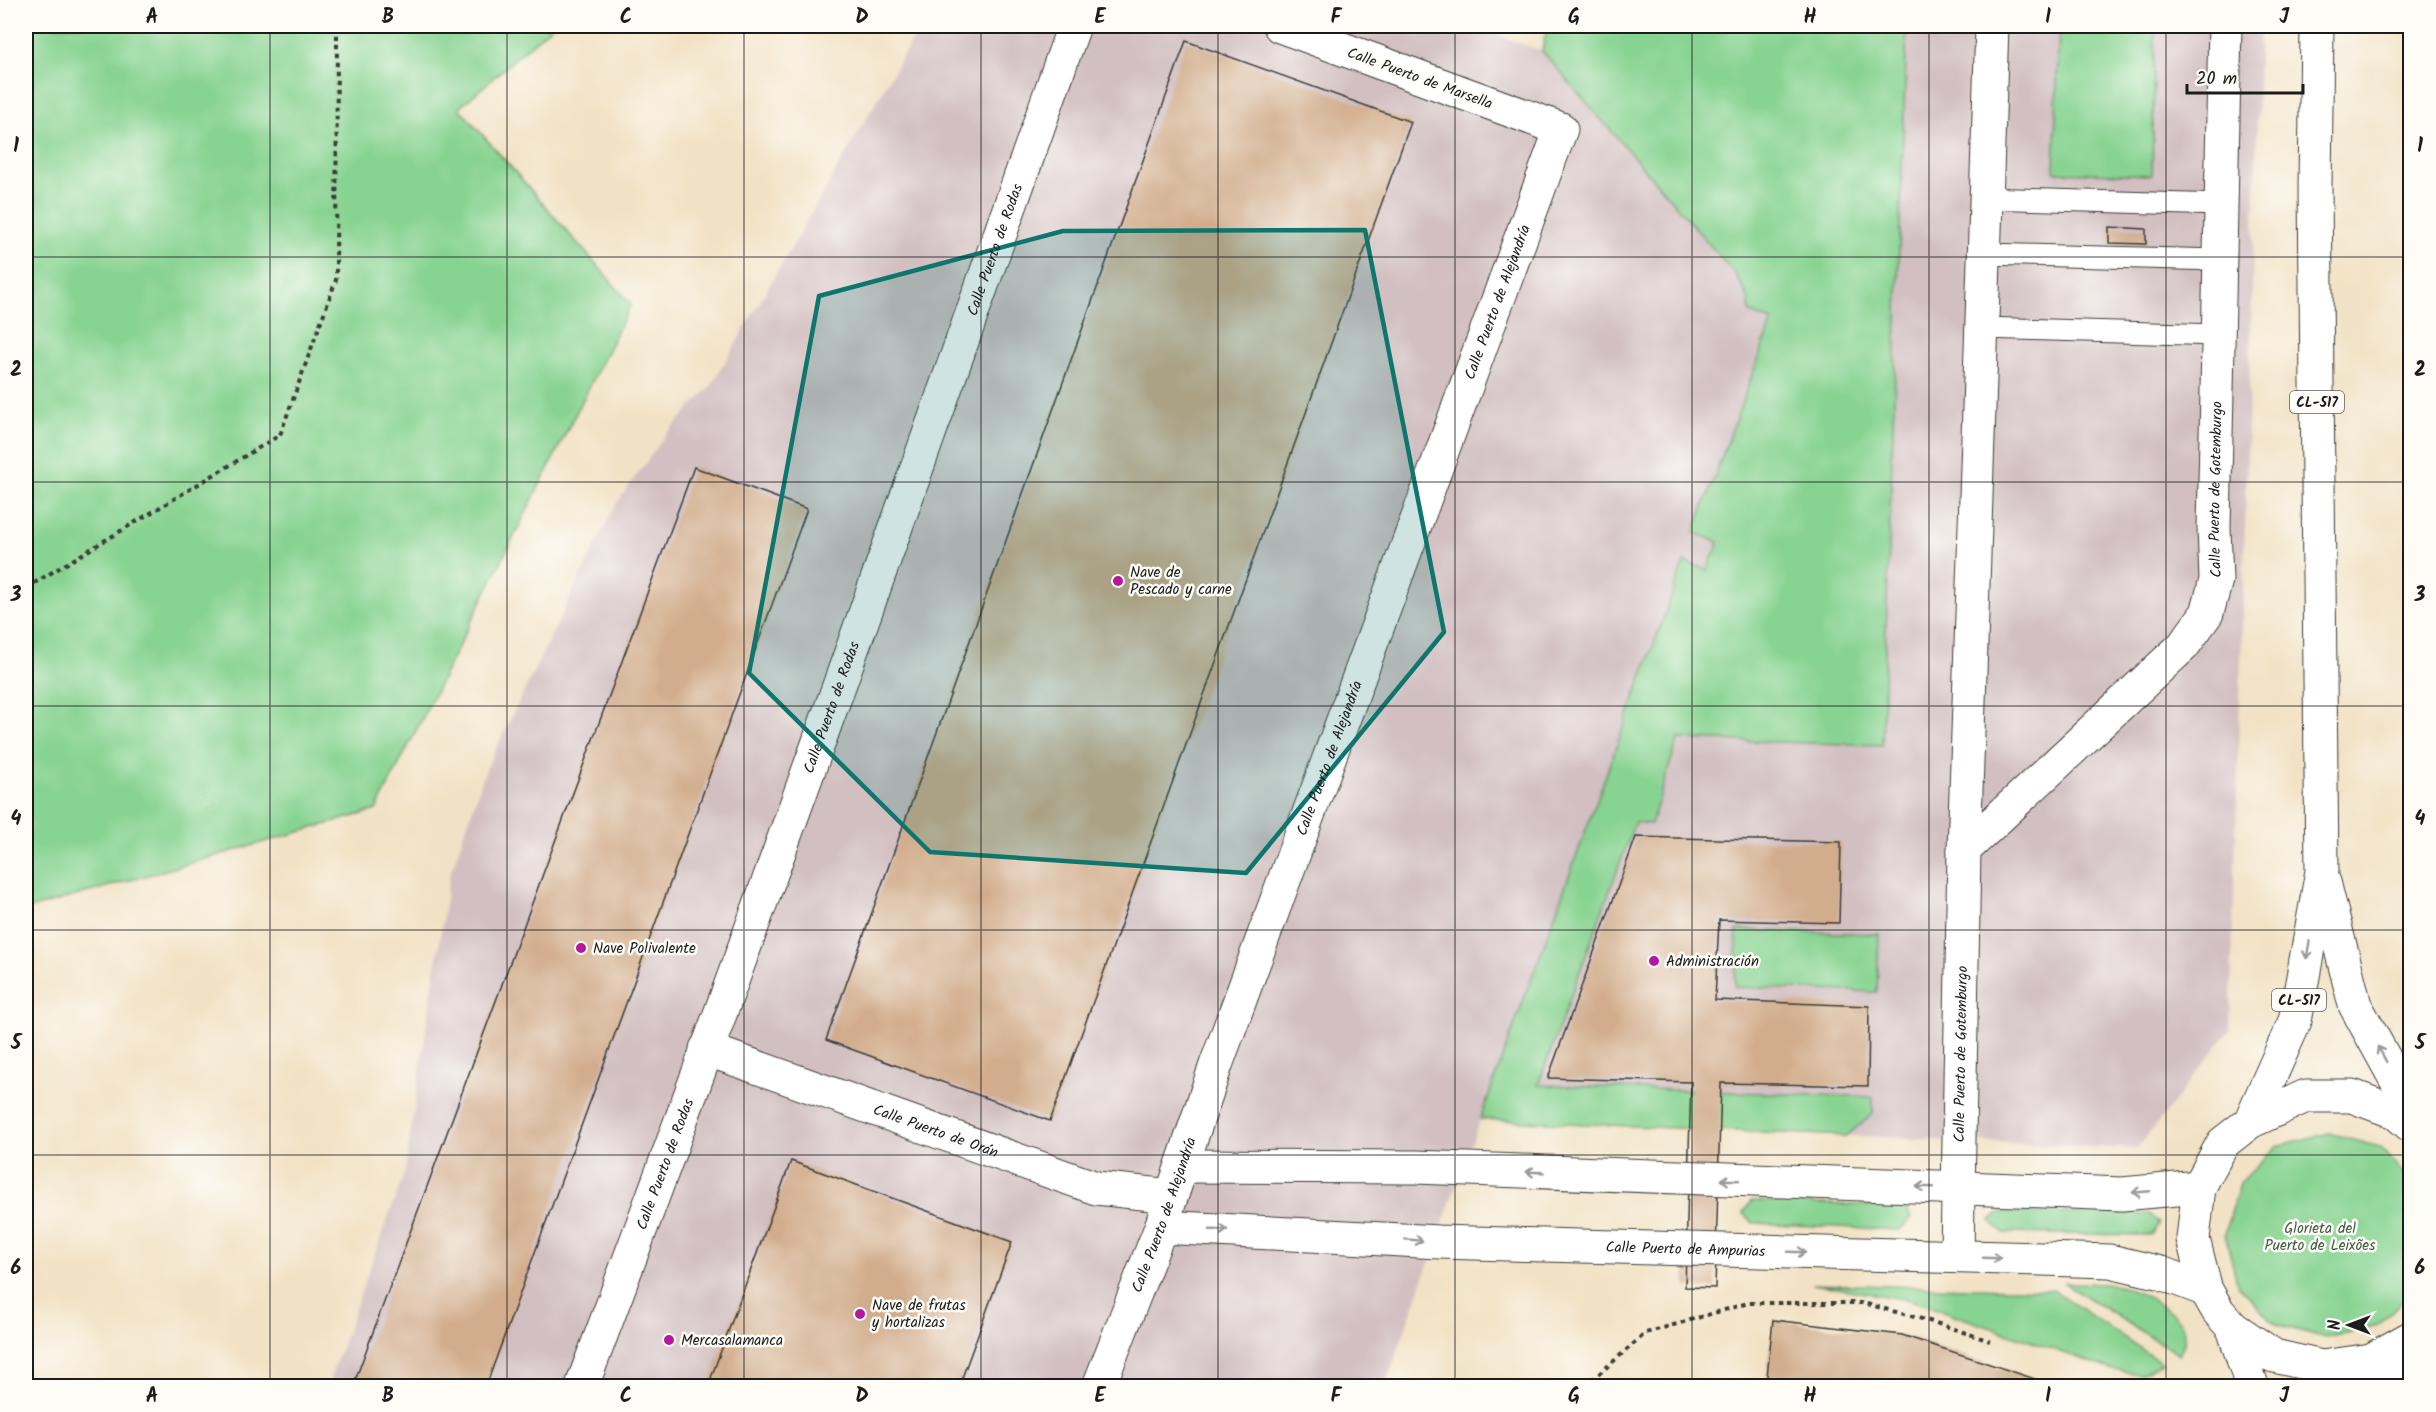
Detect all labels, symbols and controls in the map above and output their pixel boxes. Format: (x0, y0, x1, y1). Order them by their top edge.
text: A (146, 2, 158, 34)
text: B (382, 2, 394, 34)
text: C (620, 2, 632, 34)
text: D (855, 2, 869, 34)
text: E (1094, 2, 1106, 34)
text: F (1331, 2, 1343, 34)
text: G (1568, 2, 1580, 34)
text: H (1803, 2, 1817, 34)
text: I (2045, 2, 2051, 34)
text: J (2279, 2, 2290, 34)
street label: Calle Puerto de Marsella (1343, 41, 1496, 116)
scale bar (2187, 57, 2302, 95)
text: 20 m (2196, 65, 2237, 94)
text: 1 (13, 131, 19, 163)
text: 1 (2417, 131, 2423, 163)
street label: Calle Puerto de Rodas (961, 180, 1030, 319)
street label: Calle Puerto de Alejandría (1459, 221, 1538, 383)
text: 2 (10, 355, 22, 387)
text: 2 (2414, 355, 2426, 387)
road number: CL-517 (2290, 391, 2344, 413)
street label: Calle Puerto de Gotemburgo (2203, 401, 2230, 578)
place label: Nave de Pescado y carne (1130, 561, 1232, 602)
marker: Nave de Pescado y carne (1111, 574, 1125, 588)
text: 3 (10, 580, 22, 612)
text: 3 (2414, 580, 2426, 612)
street label: Calle Puerto de Rodas (797, 638, 867, 777)
street label: Calle Puerto de Alejandría (1291, 677, 1370, 839)
text: 4 (11, 804, 22, 836)
text: 4 (2415, 804, 2426, 836)
place label: Nave Polivalente (593, 937, 696, 961)
one-way arrow (2302, 939, 2313, 959)
marker: Nave Polivalente (574, 941, 588, 955)
place label: Administración (1666, 950, 1759, 974)
marker: Administración (1647, 954, 1661, 968)
street label: Calle Puerto de Gotemburgo (1948, 965, 1975, 1143)
road number: CL-517 (2272, 989, 2326, 1011)
text: 5 (10, 1028, 23, 1060)
text: 5 (2414, 1028, 2427, 1060)
one-way arrow (2376, 1046, 2388, 1063)
street label: Calle Puerto de Rodas (630, 1095, 701, 1234)
street label: Calle Puerto de Orán (870, 1098, 1001, 1165)
street label: Calle Puerto de Alejandría (1125, 1134, 1204, 1297)
one-way arrow (1526, 1167, 1546, 1178)
one-way arrow (1721, 1174, 1741, 1185)
one-way arrow (1915, 1181, 1935, 1193)
one-way arrow (2131, 1187, 2151, 1198)
park label: Glorieta del Puerto de Leixões (2265, 1217, 2376, 1258)
one-way arrow (1208, 1224, 1228, 1235)
one-way arrow (1403, 1235, 1423, 1246)
street label: Calle Puerto de Ampurias (1605, 1236, 1766, 1264)
one-way arrow (1787, 1246, 1807, 1258)
one-way arrow (1982, 1252, 2002, 1263)
text: 6 (11, 1253, 22, 1285)
text: 6 (2415, 1253, 2426, 1285)
place label: Nave de frutas y hortalizas (871, 1294, 966, 1335)
north arrow (2319, 1295, 2379, 1355)
marker: Nave de frutas y hortalizas (853, 1307, 867, 1321)
text: N (2323, 1320, 2348, 1330)
place label: Mercasalamanca (681, 1329, 783, 1353)
marker: Mercasalamanca (662, 1333, 676, 1347)
text: A (146, 1381, 158, 1412)
text: B (382, 1381, 394, 1412)
text: C (620, 1381, 632, 1412)
text: D (855, 1381, 869, 1412)
text: E (1094, 1381, 1106, 1412)
text: F (1331, 1381, 1343, 1412)
text: G (1568, 1381, 1580, 1412)
text: H (1803, 1381, 1817, 1412)
text: I (2045, 1381, 2051, 1412)
text: J (2279, 1381, 2290, 1412)

